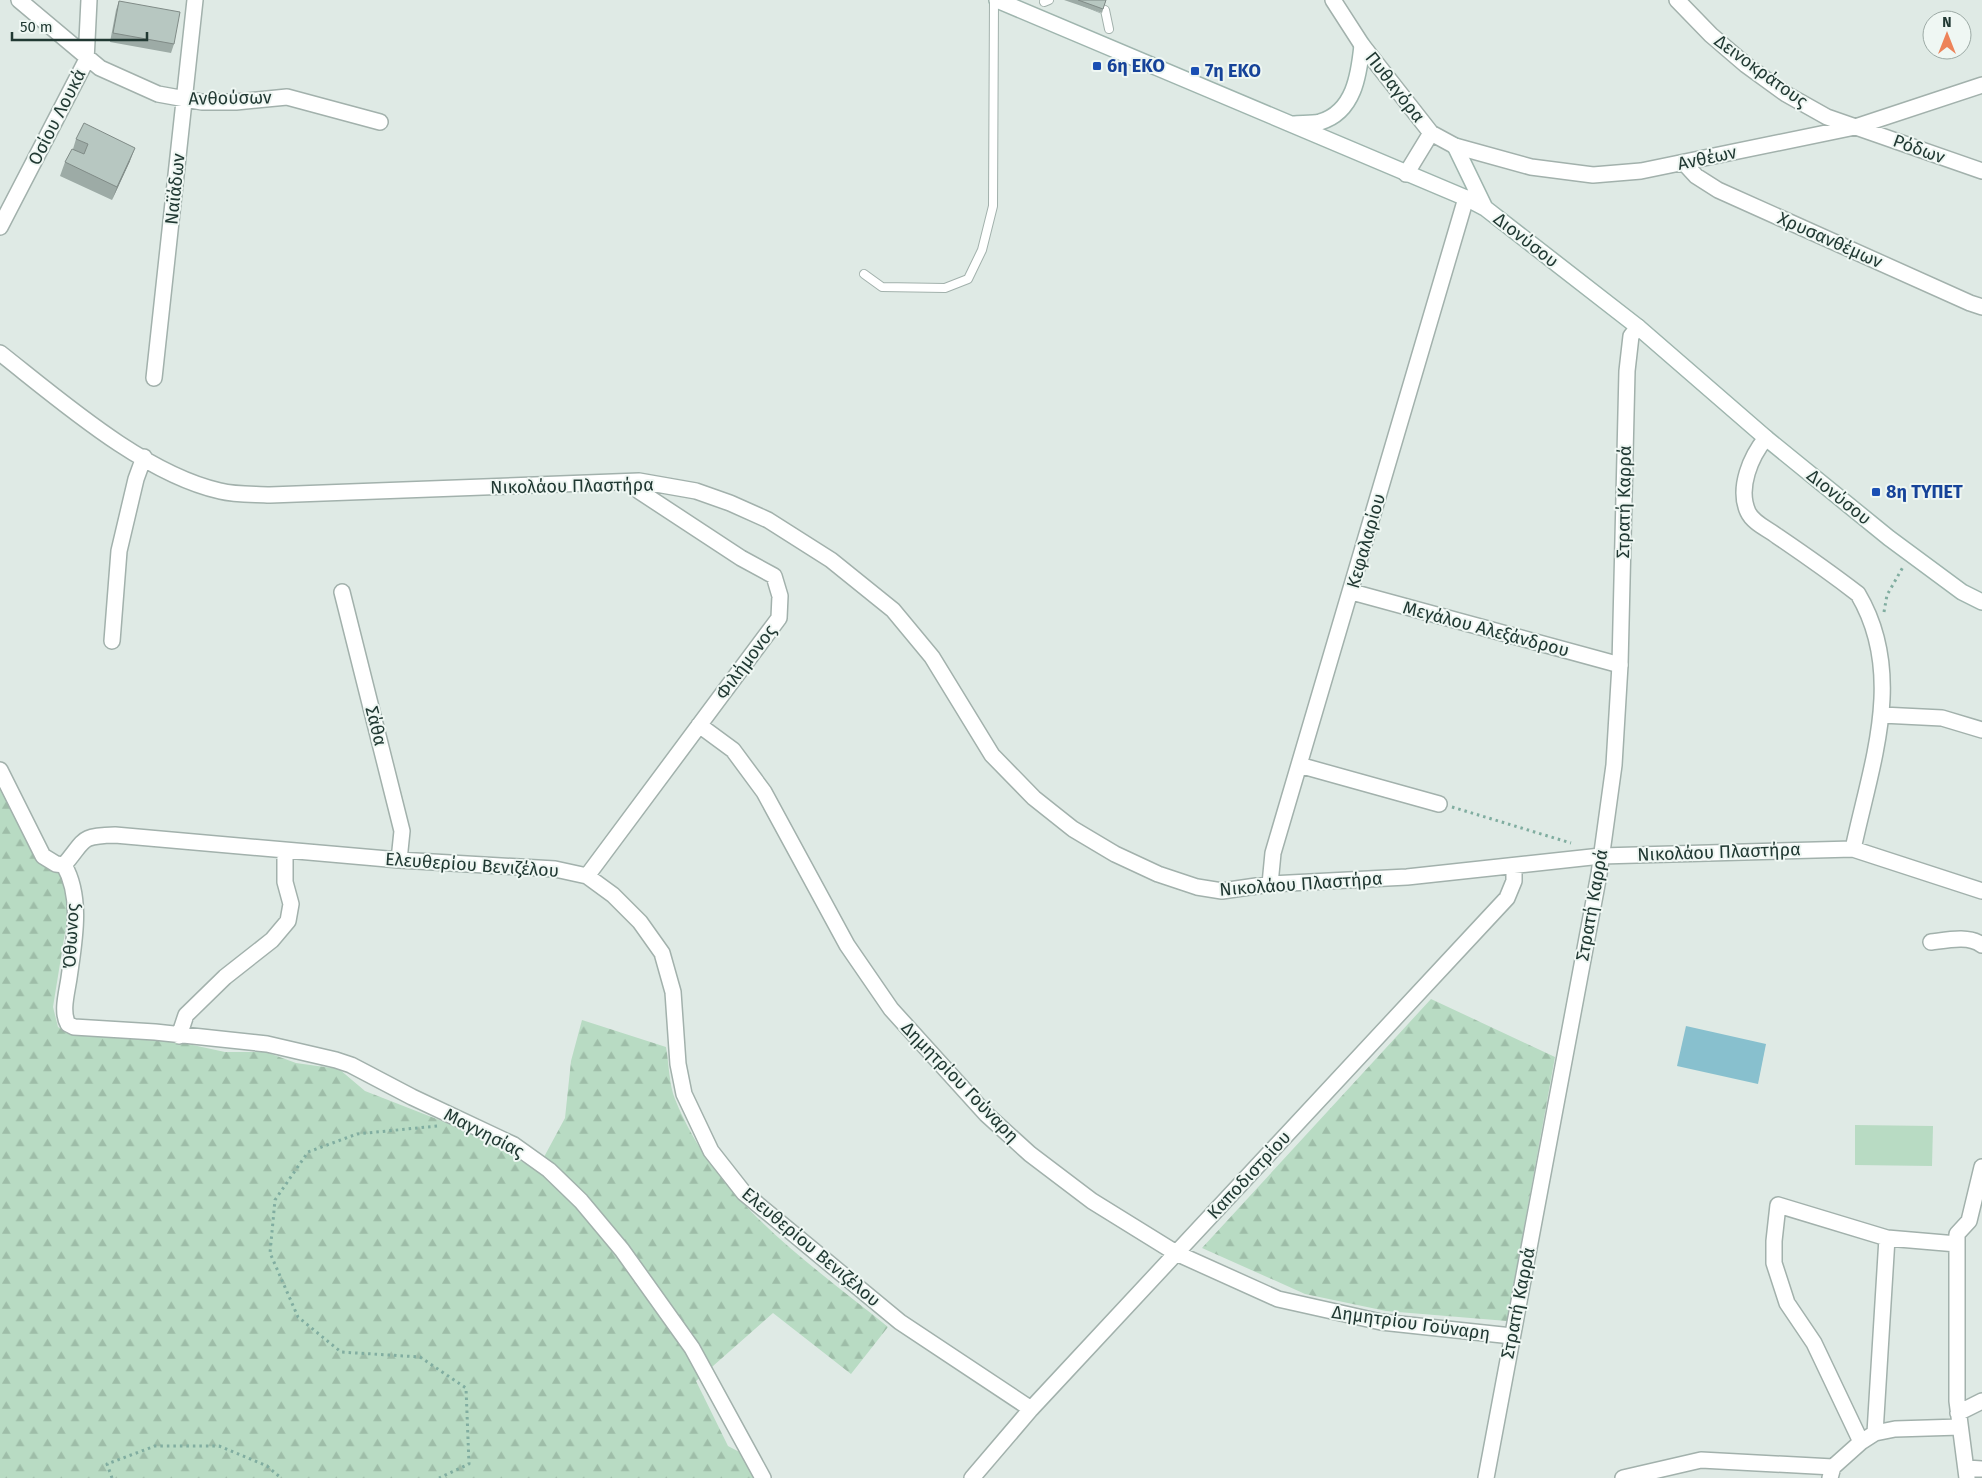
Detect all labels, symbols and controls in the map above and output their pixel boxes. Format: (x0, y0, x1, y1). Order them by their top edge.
scale bar (12, 10, 148, 42)
north arrow (1922, 10, 1972, 60)
text: N (1942, 14, 1952, 31)
text: 50 m (20, 18, 53, 36)
street label: Δεινοκράτους (1710, 30, 1812, 113)
street label: Πυθαγόρα (1361, 47, 1429, 127)
place label: 6η ΕΚΟ (1107, 55, 1165, 77)
marker: 6η ΕΚΟ (1091, 60, 1103, 72)
place label: 7η ΕΚΟ (1205, 60, 1261, 82)
street label: Οσίου Λουκά (23, 65, 91, 169)
marker: 7η ΕΚΟ (1189, 65, 1201, 77)
street label: Ανθούσων (188, 86, 272, 110)
street label: Ρόδων (1890, 130, 1948, 169)
street label: Ανθέων (1675, 141, 1739, 175)
street label: Ναϊάδων (160, 152, 190, 226)
street label: Χρυσανθέμων (1774, 207, 1886, 273)
street label: Διονύσου (1489, 208, 1563, 272)
street label: Στρατή Καρρά (1612, 445, 1636, 559)
street label: Διονύσου (1802, 464, 1876, 530)
street label: Νικολάου Πλαστήρα (490, 474, 654, 498)
place label: 8η ΤΥΠΕΤ (1886, 481, 1963, 503)
marker: 8η ΤΥΠΕΤ (1870, 486, 1882, 498)
street label: Κεφαλαρίου (1342, 491, 1390, 591)
street label: Μεγάλου Αλεξάνδρου (1400, 596, 1572, 662)
street label: Φιλήμονος (711, 620, 782, 704)
street label: Σάθα (360, 704, 392, 748)
street label: Νικολάου Πλαστήρα (1637, 838, 1801, 866)
street label: Στρατή Καρρά (1571, 847, 1613, 963)
street label: Ελευθερίου Βενιζέλου (384, 848, 560, 882)
street label: Νικολάου Πλαστήρα (1219, 867, 1383, 901)
street label: Όθωνος (58, 902, 84, 969)
street label: Δημητρίου Γούναρη (897, 1017, 1023, 1147)
street label: Μαγνησίας (440, 1103, 528, 1163)
street label: Καποδιστρίου (1203, 1126, 1295, 1224)
street label: Ελευθερίου Βενιζέλου (737, 1183, 885, 1311)
street label: Στρατή Καρρά (1496, 1245, 1540, 1361)
street label: Δημητρίου Γούναρη (1330, 1301, 1492, 1345)

